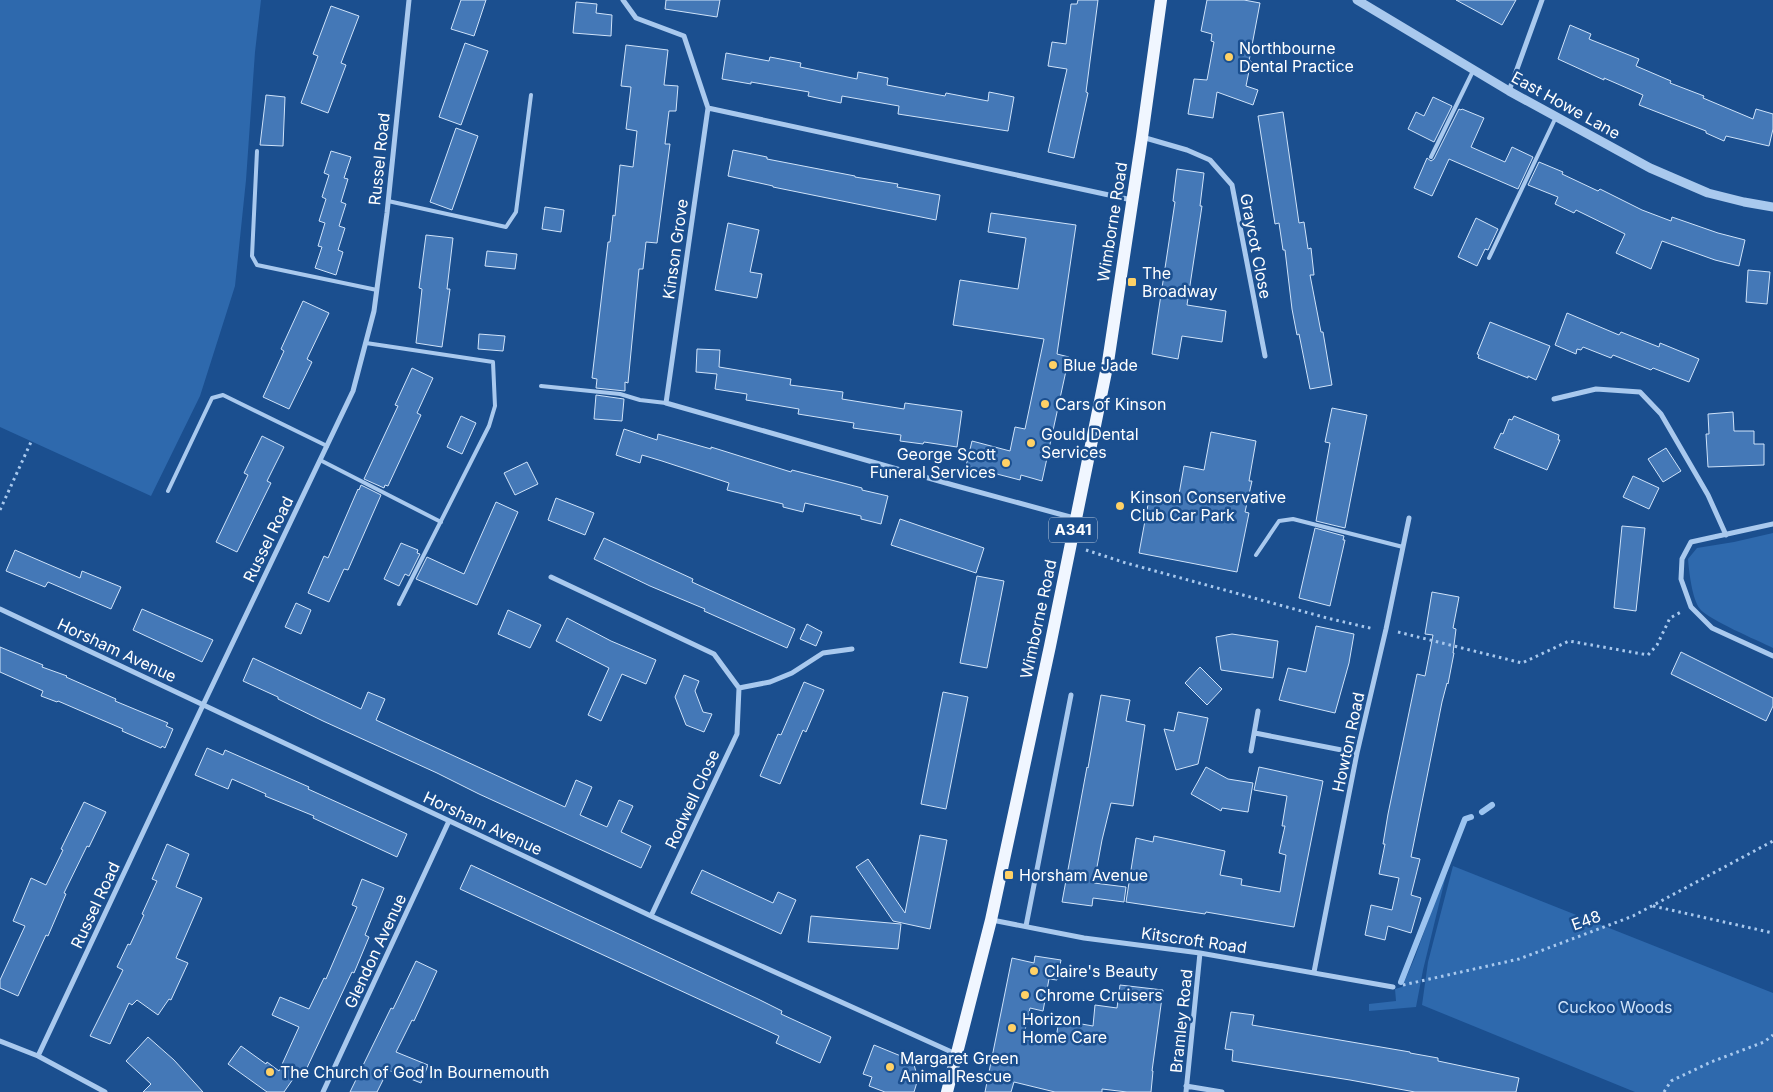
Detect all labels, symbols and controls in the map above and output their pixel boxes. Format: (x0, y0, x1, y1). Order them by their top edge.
place label: Northbourne Dental Practice (1239, 38, 1354, 76)
marker: Northbourne Dental Practice (1223, 51, 1235, 63)
street label: East Howe Lane (1508, 67, 1624, 143)
street label: Russel Road (364, 112, 394, 206)
street label: Wimborne Road (1093, 161, 1131, 283)
street label: Graycot Close (1236, 192, 1276, 300)
street label: Kinson Grove (658, 197, 692, 301)
place label: The Broadway (1142, 263, 1218, 301)
marker: The Broadway (1126, 276, 1138, 288)
place label: Blue Jade (1063, 355, 1138, 375)
marker: Blue Jade (1047, 359, 1059, 371)
place label: Cars of Kinson (1055, 394, 1166, 414)
marker: Cars of Kinson (1039, 398, 1051, 410)
place label: Gould Dental Services (1041, 424, 1139, 462)
marker: Gould Dental Services (1025, 437, 1037, 449)
place label: George Scott Funeral Services (870, 444, 996, 482)
marker: George Scott Funeral Services (1000, 457, 1012, 469)
place label: Kinson Conservative Club Car Park (1130, 487, 1286, 525)
street label: Russel Road (239, 493, 297, 585)
marker: Kinson Conservative Club Car Park (1114, 500, 1126, 512)
road number: A341 (1049, 518, 1097, 542)
street label: Wimborne Road (1016, 558, 1060, 680)
street label: Horsham Avenue (54, 614, 180, 686)
street label: Howton Road (1328, 690, 1368, 794)
street label: Rodwell Close (660, 746, 724, 852)
street label: Horsham Avenue (420, 787, 546, 859)
street label: Russel Road (66, 859, 124, 951)
place label: Horsham Avenue (1019, 865, 1148, 885)
marker: Horsham Avenue (1003, 869, 1015, 881)
street label: Glendon Avenue (340, 891, 410, 1011)
street label: E48 (1569, 905, 1603, 935)
street label: Kitscroft Road (1140, 923, 1248, 957)
place label: Claire's Beauty (1044, 961, 1158, 981)
marker: Claire's Beauty (1028, 965, 1040, 977)
street label: Bramley Road (1166, 968, 1196, 1074)
place label: Chrome Cruisers (1035, 985, 1163, 1005)
marker: Chrome Cruisers (1019, 989, 1031, 1001)
park label: Cuckoo Woods (1558, 997, 1672, 1017)
place label: Horizon Home Care (1022, 1009, 1107, 1047)
marker: Horizon Home Care (1006, 1022, 1018, 1034)
place label: Margaret Green Animal Rescue (900, 1048, 1019, 1086)
marker: Margaret Green Animal Rescue (884, 1061, 896, 1073)
place label: The Church of God In Bournemouth (280, 1062, 550, 1082)
marker: The Church of God In Bournemouth (264, 1066, 276, 1078)

